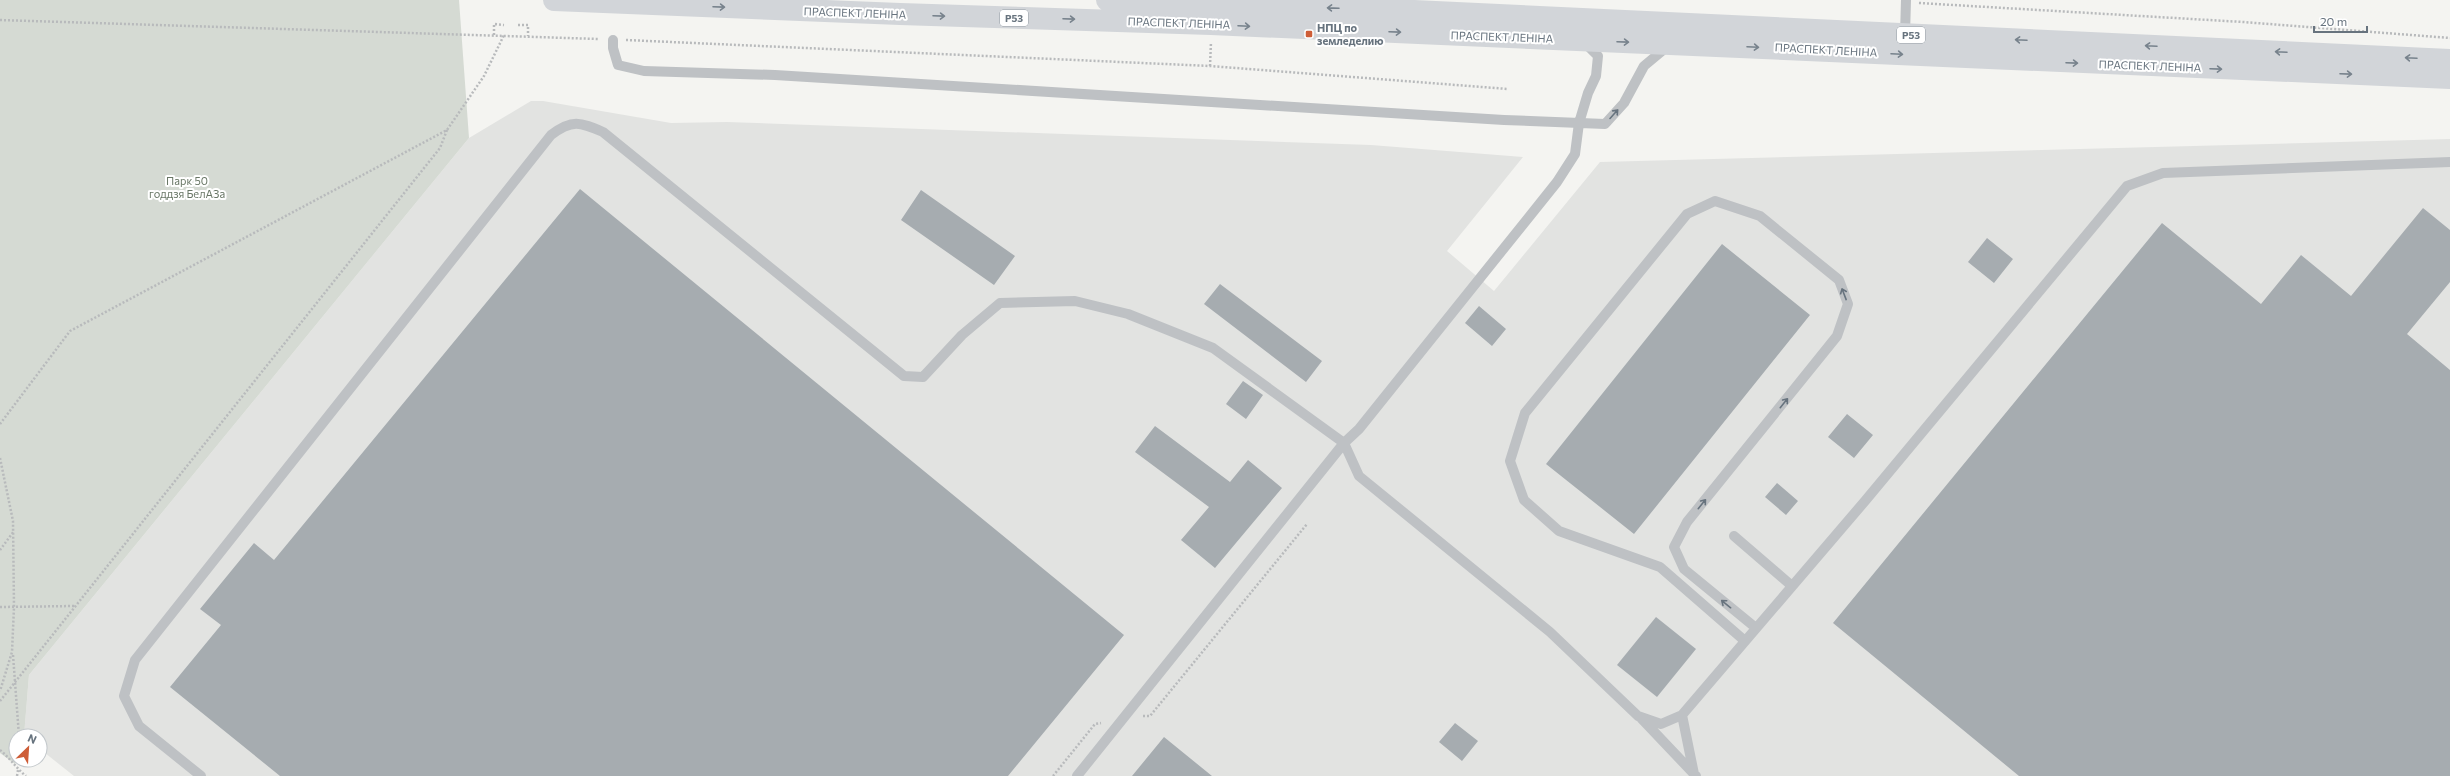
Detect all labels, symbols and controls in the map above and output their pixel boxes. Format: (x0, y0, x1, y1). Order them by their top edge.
one-way arrow (712, 4, 725, 11)
street label: ПРАСПЕКТ ЛЕНІНА (804, 4, 907, 21)
one-way arrow (1327, 4, 1340, 12)
scale bar (2314, 8, 2367, 34)
road number: Р53 (1000, 10, 1028, 26)
one-way arrow (932, 12, 945, 19)
street label: ПРАСПЕКТ ЛЕНІНА (1128, 14, 1231, 31)
text: 20 m (2320, 14, 2347, 28)
one-way arrow (1062, 15, 1075, 23)
place label: НПЦ по земледелию (1317, 21, 1383, 47)
one-way arrow (1237, 22, 1250, 29)
road number: Р53 (1897, 27, 1925, 43)
street label: ПРАСПЕКТ ЛЕНІНА (1451, 28, 1554, 45)
marker: НПЦ по земледелию (1304, 29, 1314, 39)
one-way arrow (1388, 29, 1401, 36)
one-way arrow (2015, 36, 2028, 44)
one-way arrow (1616, 38, 1629, 46)
street label: ПРАСПЕКТ ЛЕНІНА (1774, 40, 1878, 59)
one-way arrow (1746, 43, 1759, 51)
one-way arrow (2145, 43, 2158, 50)
one-way arrow (2275, 48, 2288, 56)
one-way arrow (1890, 50, 1903, 57)
one-way arrow (2405, 54, 2418, 62)
street label: ПРАСПЕКТ ЛЕНІНА (2099, 57, 2202, 74)
one-way arrow (2065, 59, 2078, 66)
one-way arrow (2209, 65, 2222, 72)
one-way arrow (2339, 70, 2352, 78)
one-way arrow (1609, 109, 1618, 120)
park label: Парк 50 годдзя БелАЗа (149, 174, 225, 200)
one-way arrow (1840, 289, 1848, 301)
one-way arrow (1780, 398, 1788, 409)
one-way arrow (1697, 499, 1706, 509)
one-way arrow (1720, 599, 1731, 608)
north arrow (8, 728, 48, 768)
text: N (26, 731, 39, 746)

